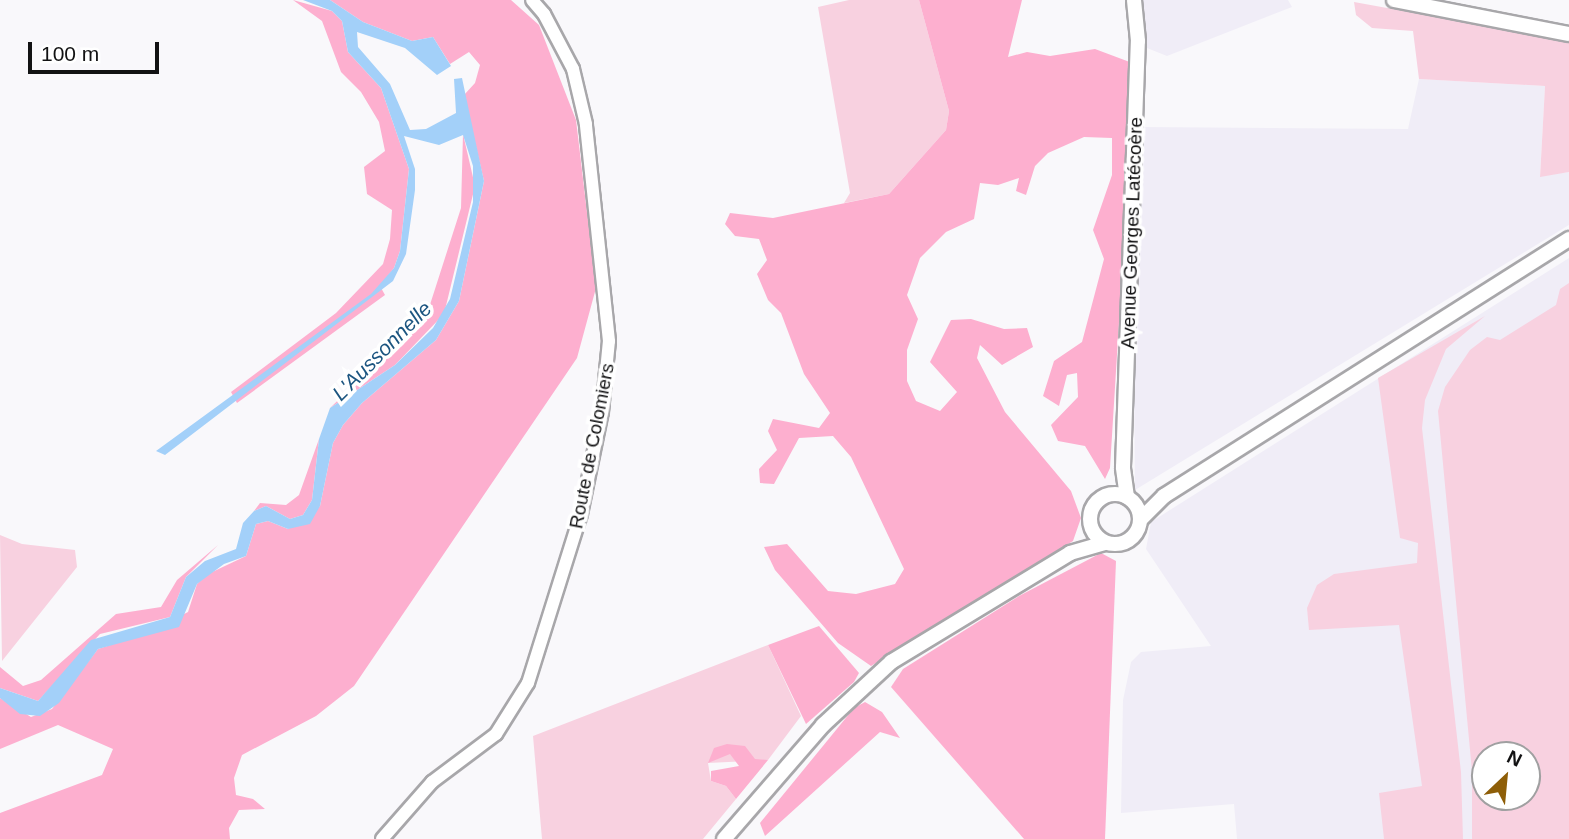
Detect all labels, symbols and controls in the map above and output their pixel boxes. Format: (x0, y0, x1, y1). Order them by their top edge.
scale bar (32, 28, 163, 72)
text: 100 m (41, 42, 99, 65)
street label: Avenue Georges Latécoère (1117, 117, 1147, 349)
water label: L'Aussonnelle (327, 296, 437, 406)
street label: Route de Colomiers (565, 361, 619, 531)
north arrow (1471, 741, 1541, 811)
text: N (1504, 746, 1525, 771)

